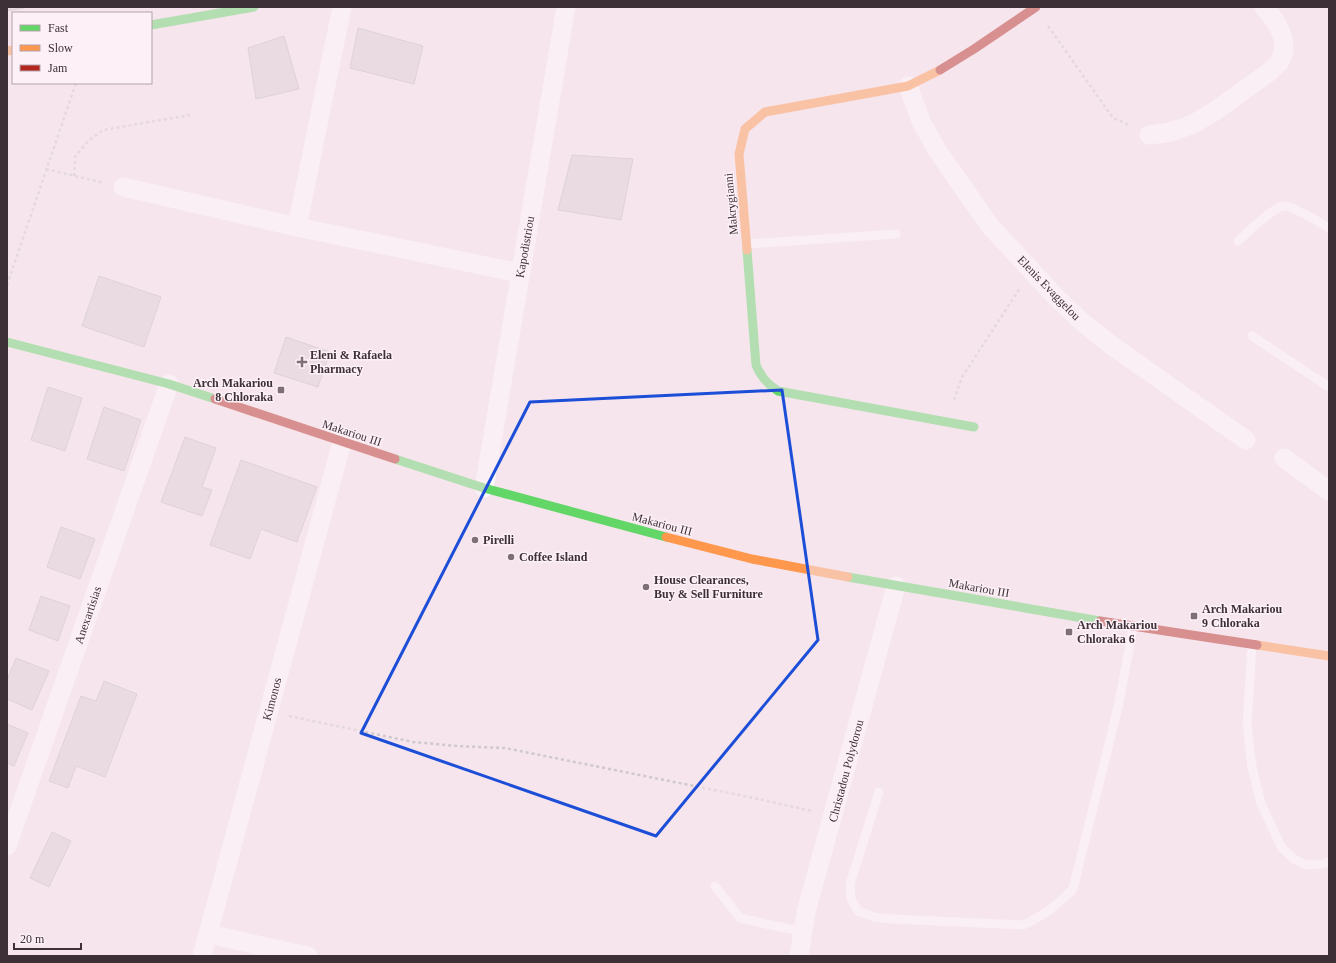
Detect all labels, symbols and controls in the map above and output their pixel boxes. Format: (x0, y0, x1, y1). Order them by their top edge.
legend (12, 12, 152, 84)
text: Fast (48, 21, 69, 35)
text: Slow (48, 41, 73, 55)
text: Jam (48, 61, 68, 75)
street label: Makrygianni (721, 172, 741, 235)
street label: Kapodistriou (513, 215, 537, 279)
street label: Elenis Evaggelou (1015, 253, 1083, 323)
place label: Eleni & Rafaela Pharmacy (310, 348, 392, 376)
marker: Eleni & Rafaela Pharmacy (297, 357, 307, 367)
place label: Arch Makariou 8 Chloraka (193, 376, 273, 404)
marker: Arch Makariou 8 Chloraka (276, 385, 286, 395)
street label: Makariou III (321, 417, 383, 449)
street label: Makariou III (630, 509, 694, 539)
place label: Pirelli (483, 533, 515, 547)
marker: Pirelli (470, 535, 480, 545)
place label: Coffee Island (519, 550, 588, 564)
marker: Coffee Island (506, 552, 516, 562)
place label: House Clearances, Buy & Sell Furniture (654, 573, 763, 601)
street label: Makariou III (947, 576, 1011, 600)
marker: House Clearances, Buy & Sell Furniture (641, 582, 651, 592)
street label: Anexartisias (72, 584, 104, 646)
place label: Arch Makariou 9 Chloraka (1202, 602, 1282, 630)
marker: Arch Makariou 9 Chloraka (1189, 611, 1199, 621)
place label: Arch Makariou Chloraka 6 (1077, 618, 1157, 646)
marker: Arch Makariou Chloraka 6 (1064, 627, 1074, 637)
street label: Kimonos (260, 676, 285, 722)
street label: Christadou Polydorou (826, 718, 866, 824)
scale bar (14, 925, 81, 951)
text: 20 m (20, 932, 45, 946)

